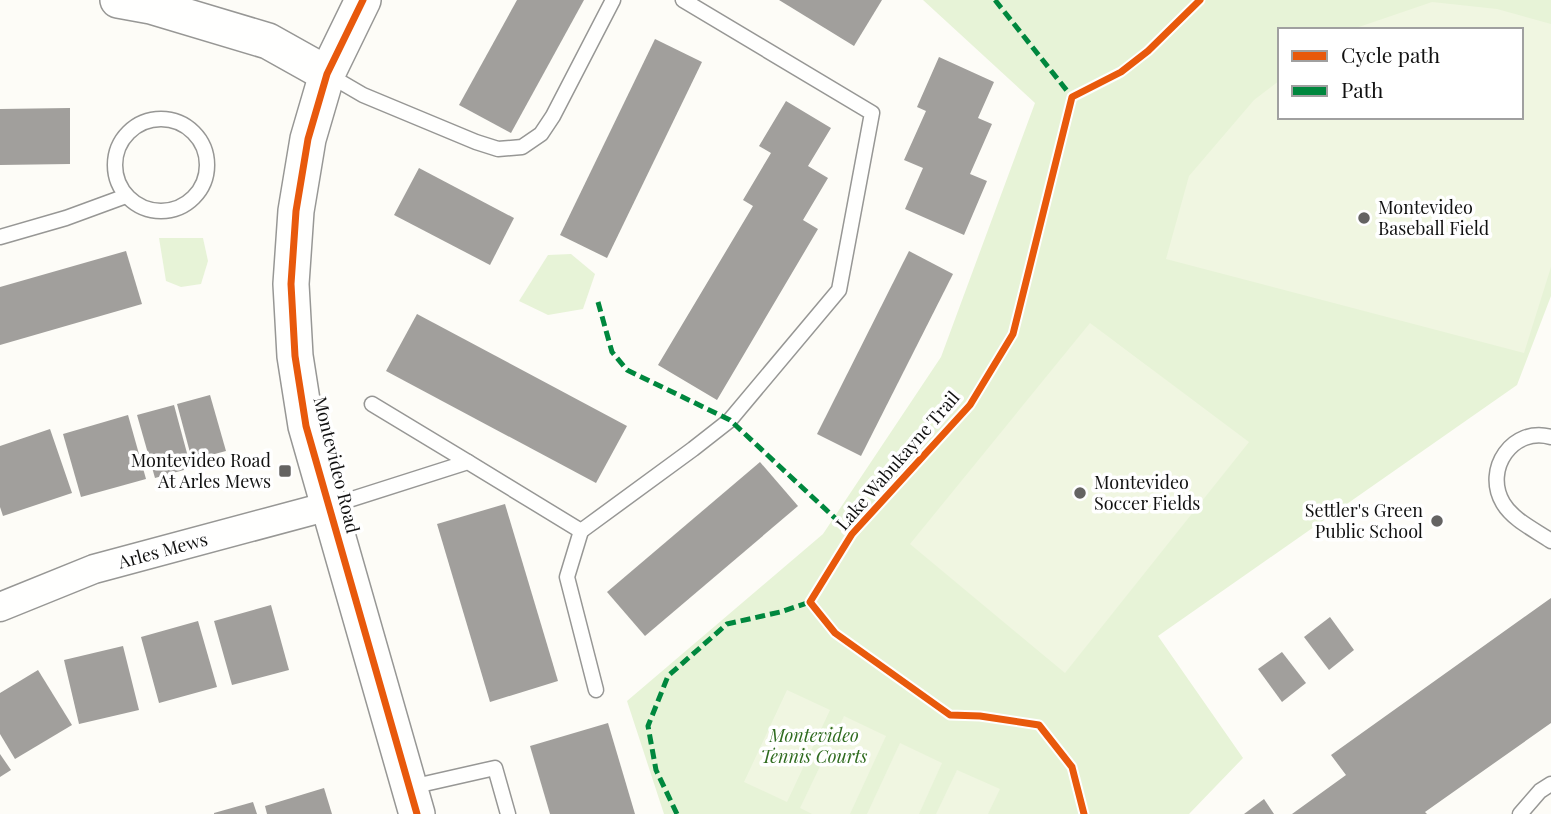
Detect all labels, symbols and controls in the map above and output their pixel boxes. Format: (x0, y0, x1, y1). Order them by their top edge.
legend (1278, 28, 1523, 119)
text: Cycle path (1341, 40, 1441, 68)
text: Path (1341, 75, 1384, 103)
place label: Montevideo Baseball Field (1378, 195, 1490, 240)
marker: Montevideo Baseball Field (1356, 210, 1372, 226)
street label: Lake Wabukayne Trail (830, 386, 964, 535)
street label: Montevideo Road (308, 394, 366, 536)
place label: Montevideo Road At Arles Mews (131, 448, 272, 493)
marker: Montevideo Road At Arles Mews (277, 463, 293, 479)
place label: Montevideo Soccer Fields (1094, 470, 1200, 515)
marker: Montevideo Soccer Fields (1072, 485, 1088, 501)
place label: Settler's Green Public School (1305, 498, 1423, 543)
marker: Settler's Green Public School (1429, 513, 1445, 529)
street label: Arles Mews (114, 527, 210, 574)
park label: Montevideo Tennis Courts (761, 723, 868, 768)

